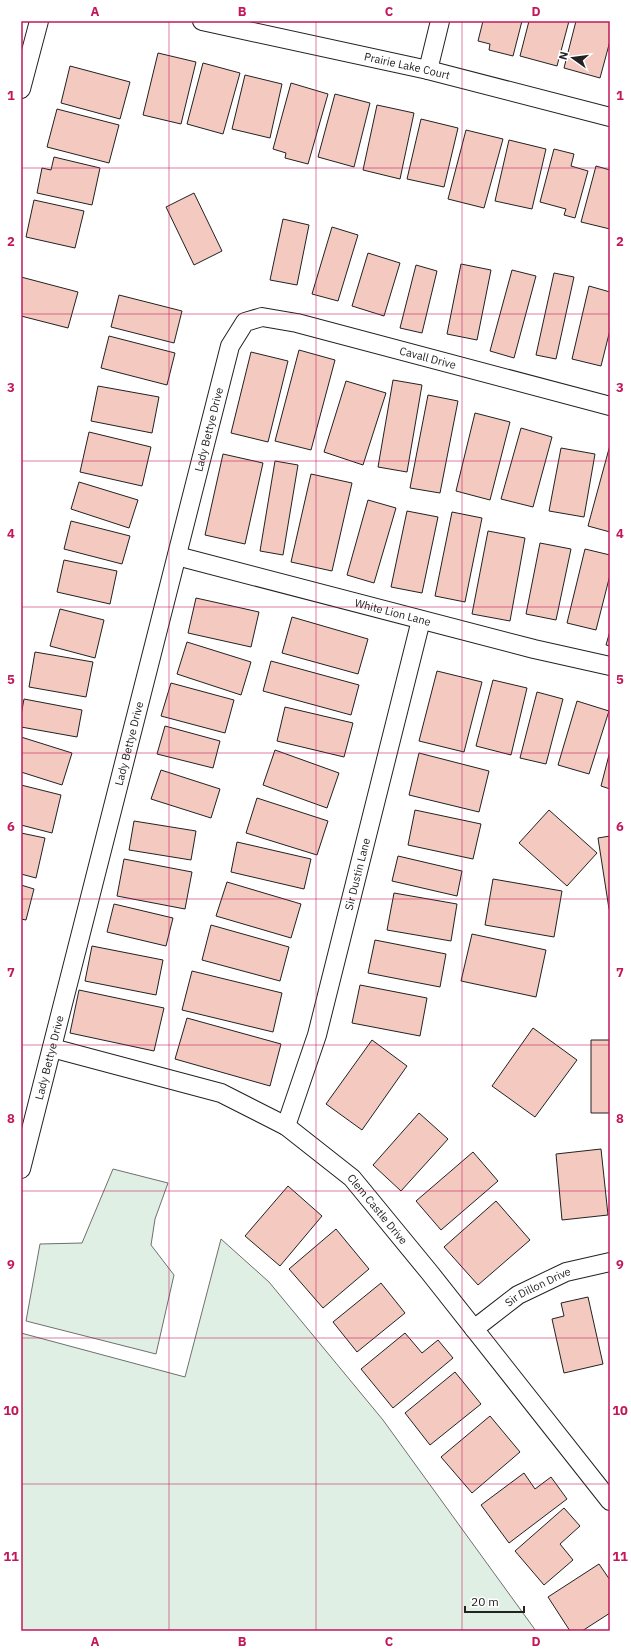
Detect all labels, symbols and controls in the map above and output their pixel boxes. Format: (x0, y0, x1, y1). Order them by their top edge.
text: A (91, 3, 100, 20)
text: B (238, 3, 247, 20)
text: C (385, 3, 394, 20)
text: D (531, 3, 541, 20)
north arrow (553, 38, 593, 78)
street label: Prairie Lake Court (363, 49, 452, 82)
text: N (556, 50, 571, 61)
text: 1 (7, 87, 15, 104)
text: 1 (616, 87, 624, 104)
text: 2 (7, 233, 15, 250)
text: 2 (616, 233, 624, 250)
street label: Cavall Drive (398, 343, 458, 372)
text: 3 (7, 379, 15, 396)
text: 3 (616, 379, 624, 396)
street label: Lady Bettye Drive (191, 386, 226, 473)
text: 4 (7, 525, 15, 542)
text: 4 (616, 525, 624, 542)
street label: White Lion Lane (353, 596, 432, 629)
text: 5 (7, 671, 15, 688)
text: 5 (616, 671, 624, 688)
street label: Lady Bettye Drive (112, 700, 146, 787)
text: 6 (7, 818, 15, 835)
text: 6 (616, 818, 624, 835)
street label: Sir Dustin Lane (342, 837, 373, 912)
text: 7 (7, 964, 15, 981)
text: 7 (616, 964, 624, 981)
street label: Lady Bettye Drive (32, 1014, 67, 1101)
text: 8 (7, 1110, 15, 1127)
text: 8 (616, 1110, 624, 1127)
street label: Clem Castle Drive (344, 1171, 411, 1247)
text: 9 (7, 1256, 15, 1273)
text: 9 (616, 1256, 624, 1273)
street label: Sir Dillon Drive (502, 1264, 572, 1310)
text: 10 (3, 1402, 19, 1419)
text: 10 (612, 1402, 628, 1419)
text: 11 (3, 1548, 19, 1565)
text: 11 (612, 1548, 628, 1565)
scale bar (465, 1588, 524, 1614)
text: 20 m (471, 1594, 499, 1609)
text: A (91, 1633, 100, 1650)
text: B (238, 1633, 247, 1650)
text: C (385, 1633, 394, 1650)
text: D (531, 1633, 541, 1650)

